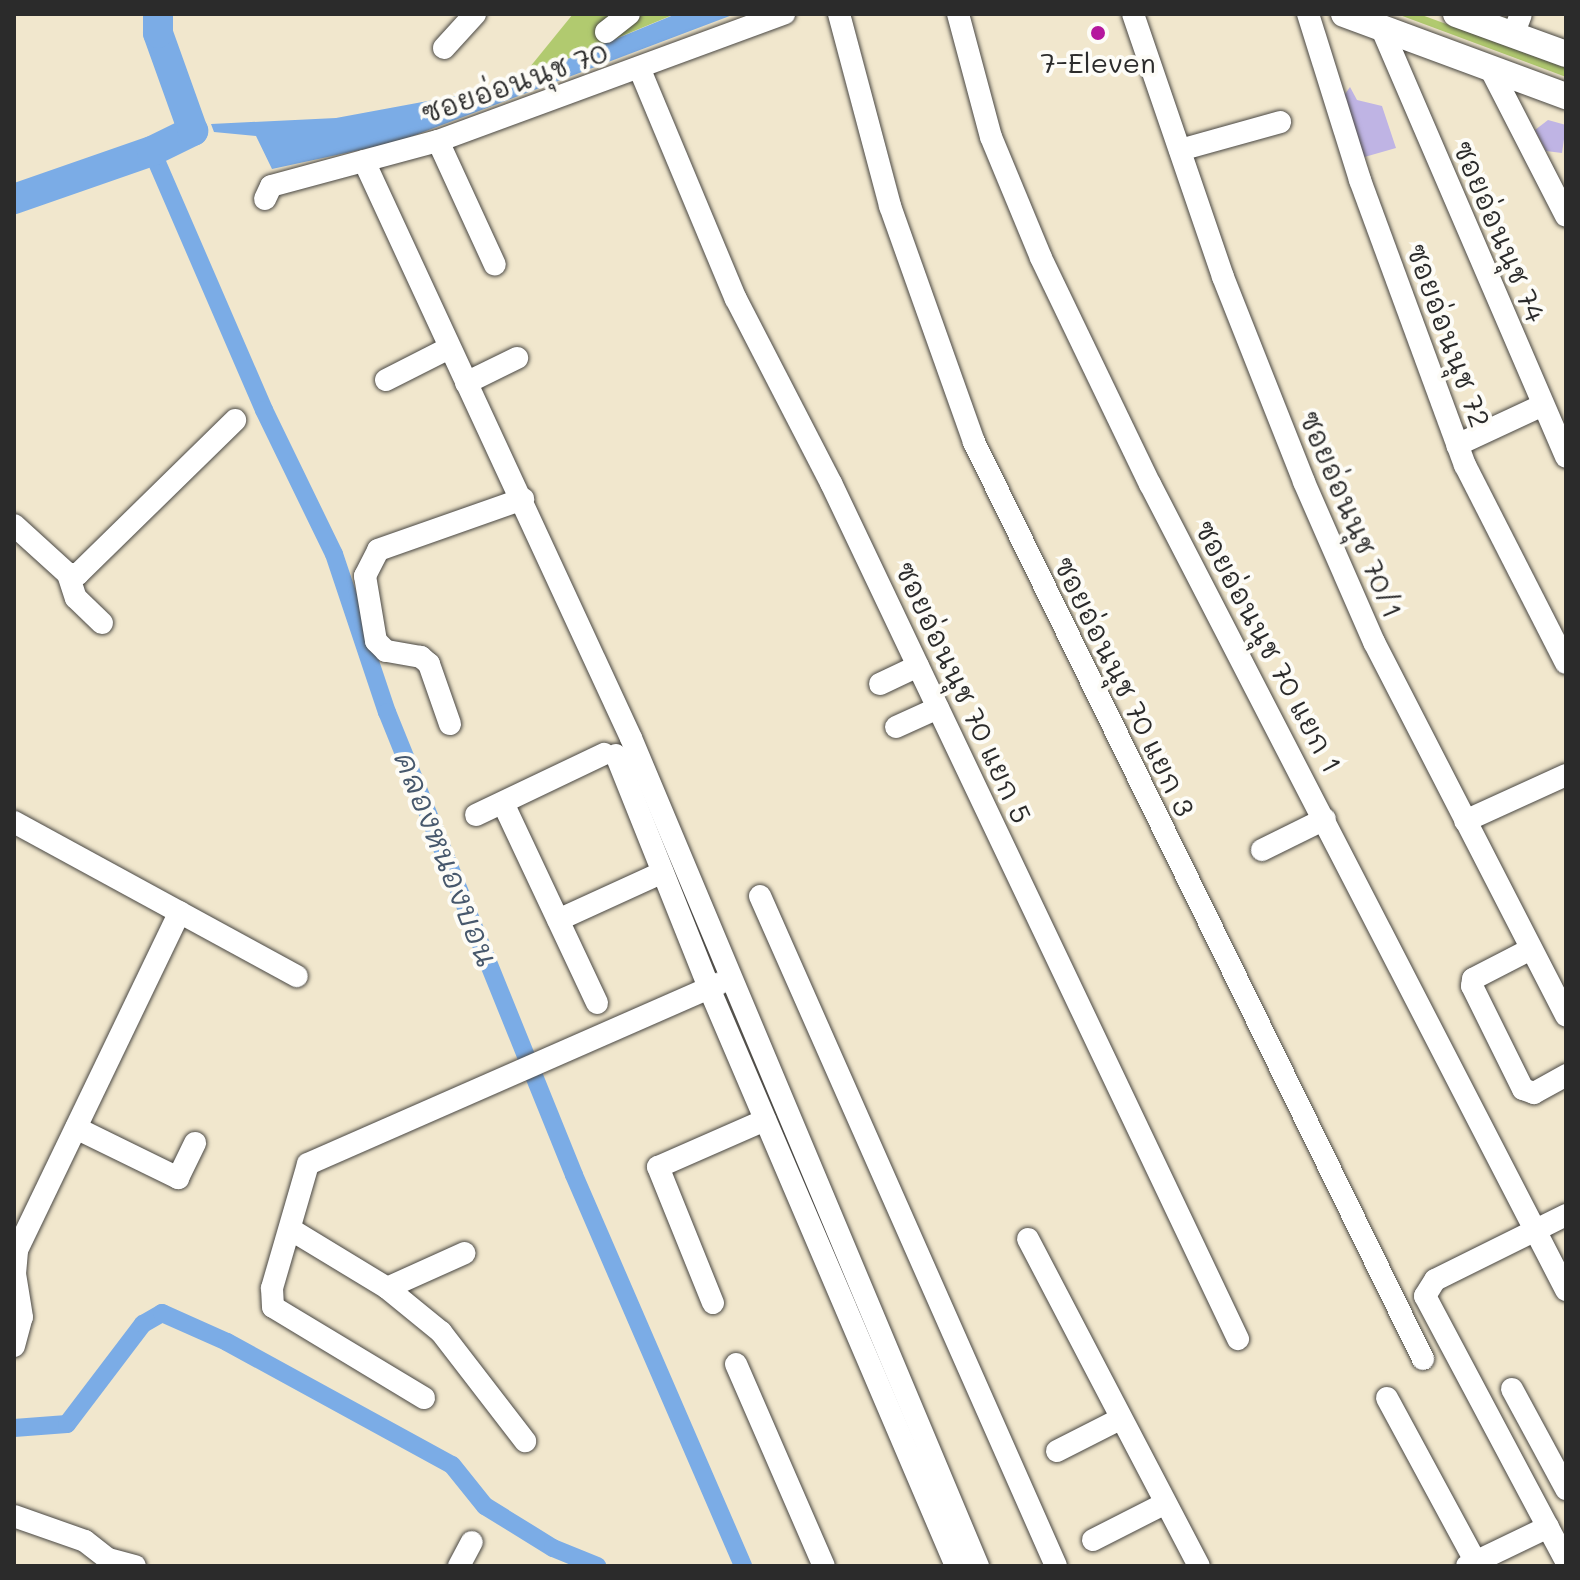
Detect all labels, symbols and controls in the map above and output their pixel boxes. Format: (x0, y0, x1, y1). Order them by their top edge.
marker: 7-Eleven (1089, 24, 1107, 42)
street label: ซอยอ่อนนุช 70 (417, 34, 611, 130)
place label: 7-Eleven (1040, 45, 1156, 79)
street label: ซอยอ่อนนุช 74 (1447, 135, 1553, 327)
street label: ซอยอ่อนนุช 72 (1400, 239, 1498, 431)
street label: ซอยอ่อนนุช 70/1 (1293, 405, 1411, 623)
street label: ซอยอ่อนนุช 70 แยก 1 (1188, 514, 1350, 778)
street label: ซอยอ่อนนุช 70 แยก 3 (1047, 551, 1203, 821)
street label: ซอยอ่อนนุช 70 แยก 5 (889, 556, 1039, 828)
water label: คลองหนองบอน (387, 746, 507, 972)

